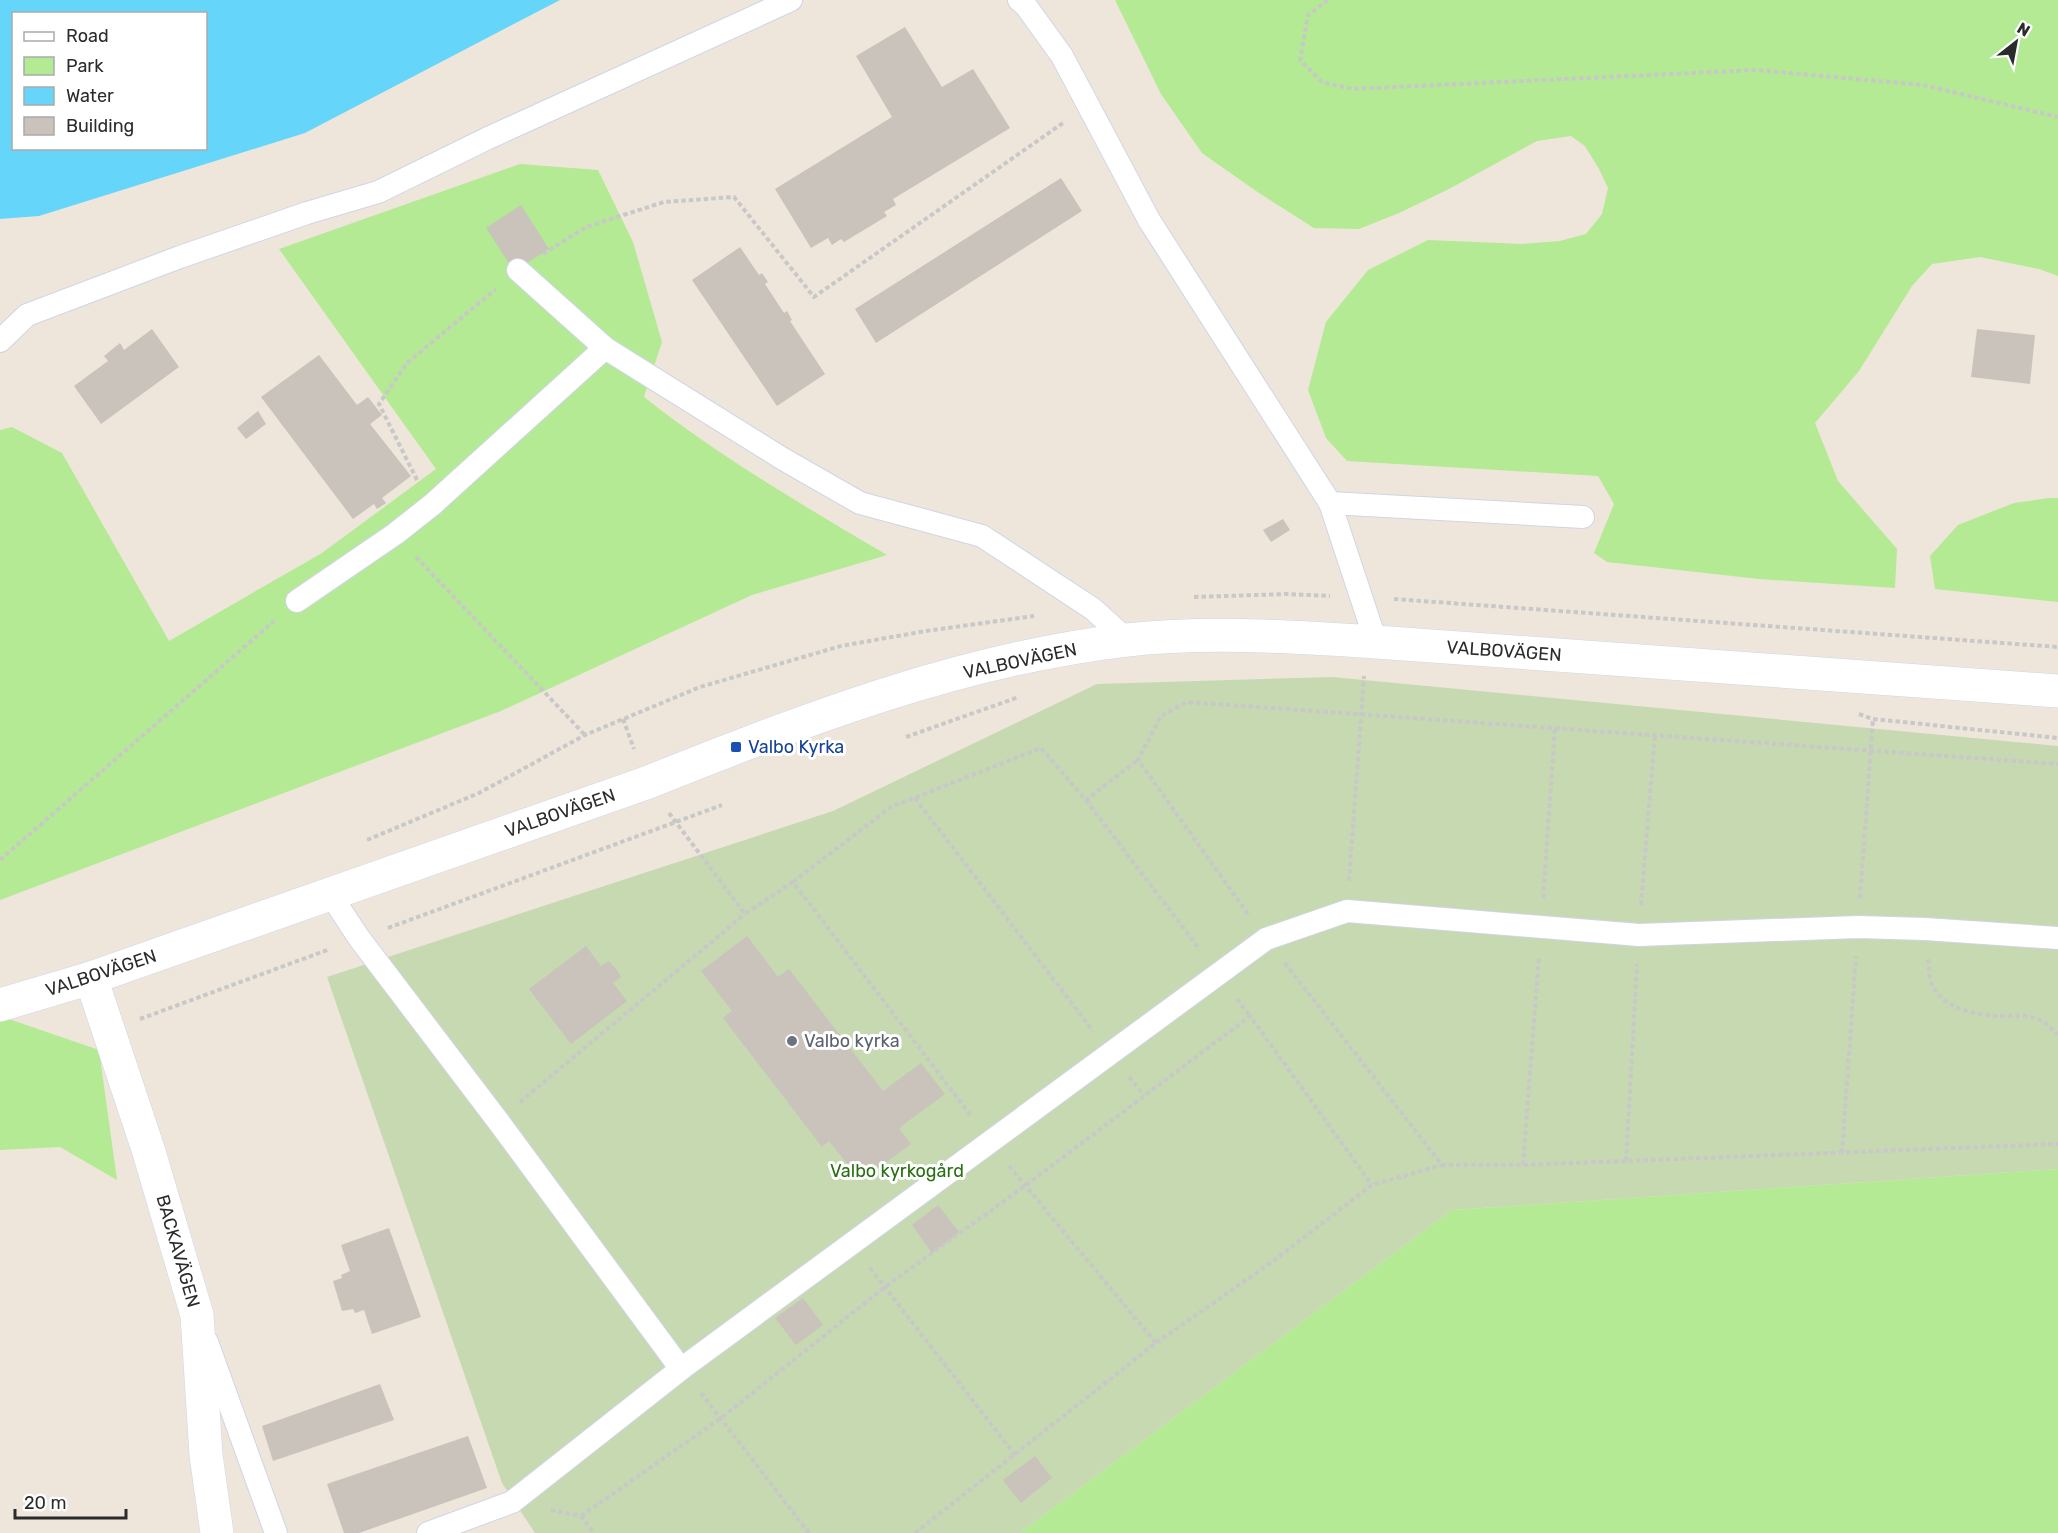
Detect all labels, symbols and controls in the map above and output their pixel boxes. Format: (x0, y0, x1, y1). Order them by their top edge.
legend (12, 12, 207, 150)
north arrow (1986, 12, 2046, 72)
text: N (2014, 18, 2033, 41)
text: Road (66, 25, 109, 47)
text: Park (66, 55, 104, 77)
text: Water (66, 85, 114, 107)
text: Building (66, 115, 134, 137)
street label: VALBOVÄGEN (1446, 636, 1562, 666)
street label: VALBOVÄGEN (961, 638, 1079, 684)
place label: Valbo Kyrka (748, 736, 844, 758)
marker: Valbo Kyrka (729, 740, 743, 754)
street label: VALBOVÄGEN (502, 784, 618, 842)
street label: VALBOVÄGEN (43, 945, 159, 1001)
place label: Valbo kyrka (804, 1030, 900, 1052)
marker: Valbo kyrka (785, 1034, 799, 1048)
park label: Valbo kyrkogård (830, 1160, 964, 1182)
street label: BACKAVÄGEN (151, 1192, 205, 1310)
scale bar (15, 1482, 126, 1520)
text: 20 m (24, 1492, 66, 1514)

